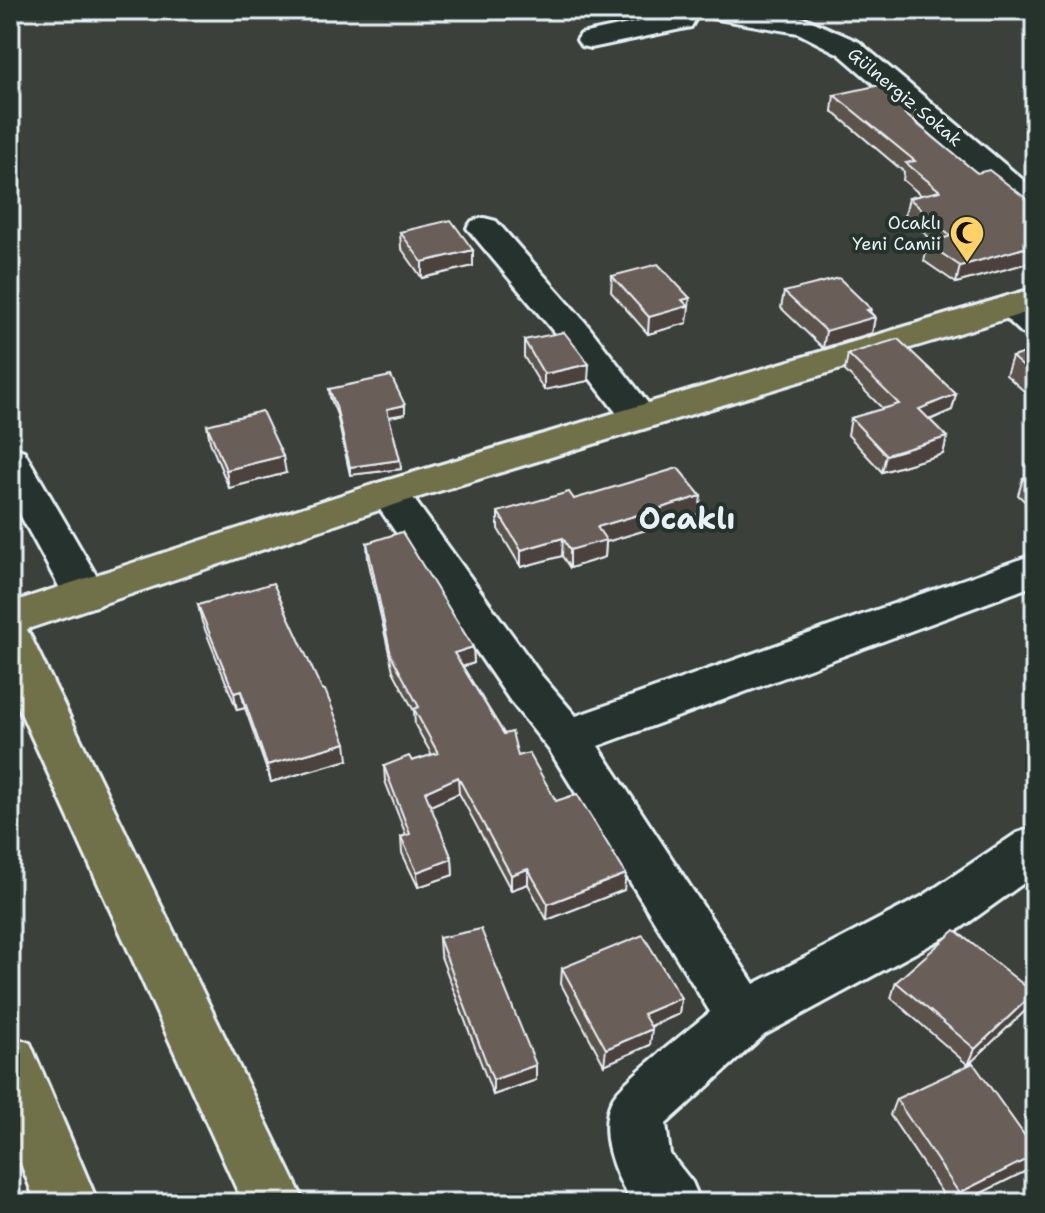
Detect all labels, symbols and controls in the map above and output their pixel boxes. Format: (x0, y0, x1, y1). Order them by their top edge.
street label: Gülnergiz Sokak (843, 42, 967, 152)
place label: Ocaklı Yeni Camii (852, 211, 941, 256)
mosque icon: Ocaklı Yeni Camii (948, 214, 986, 264)
district label: Ocaklı (638, 498, 736, 539)

